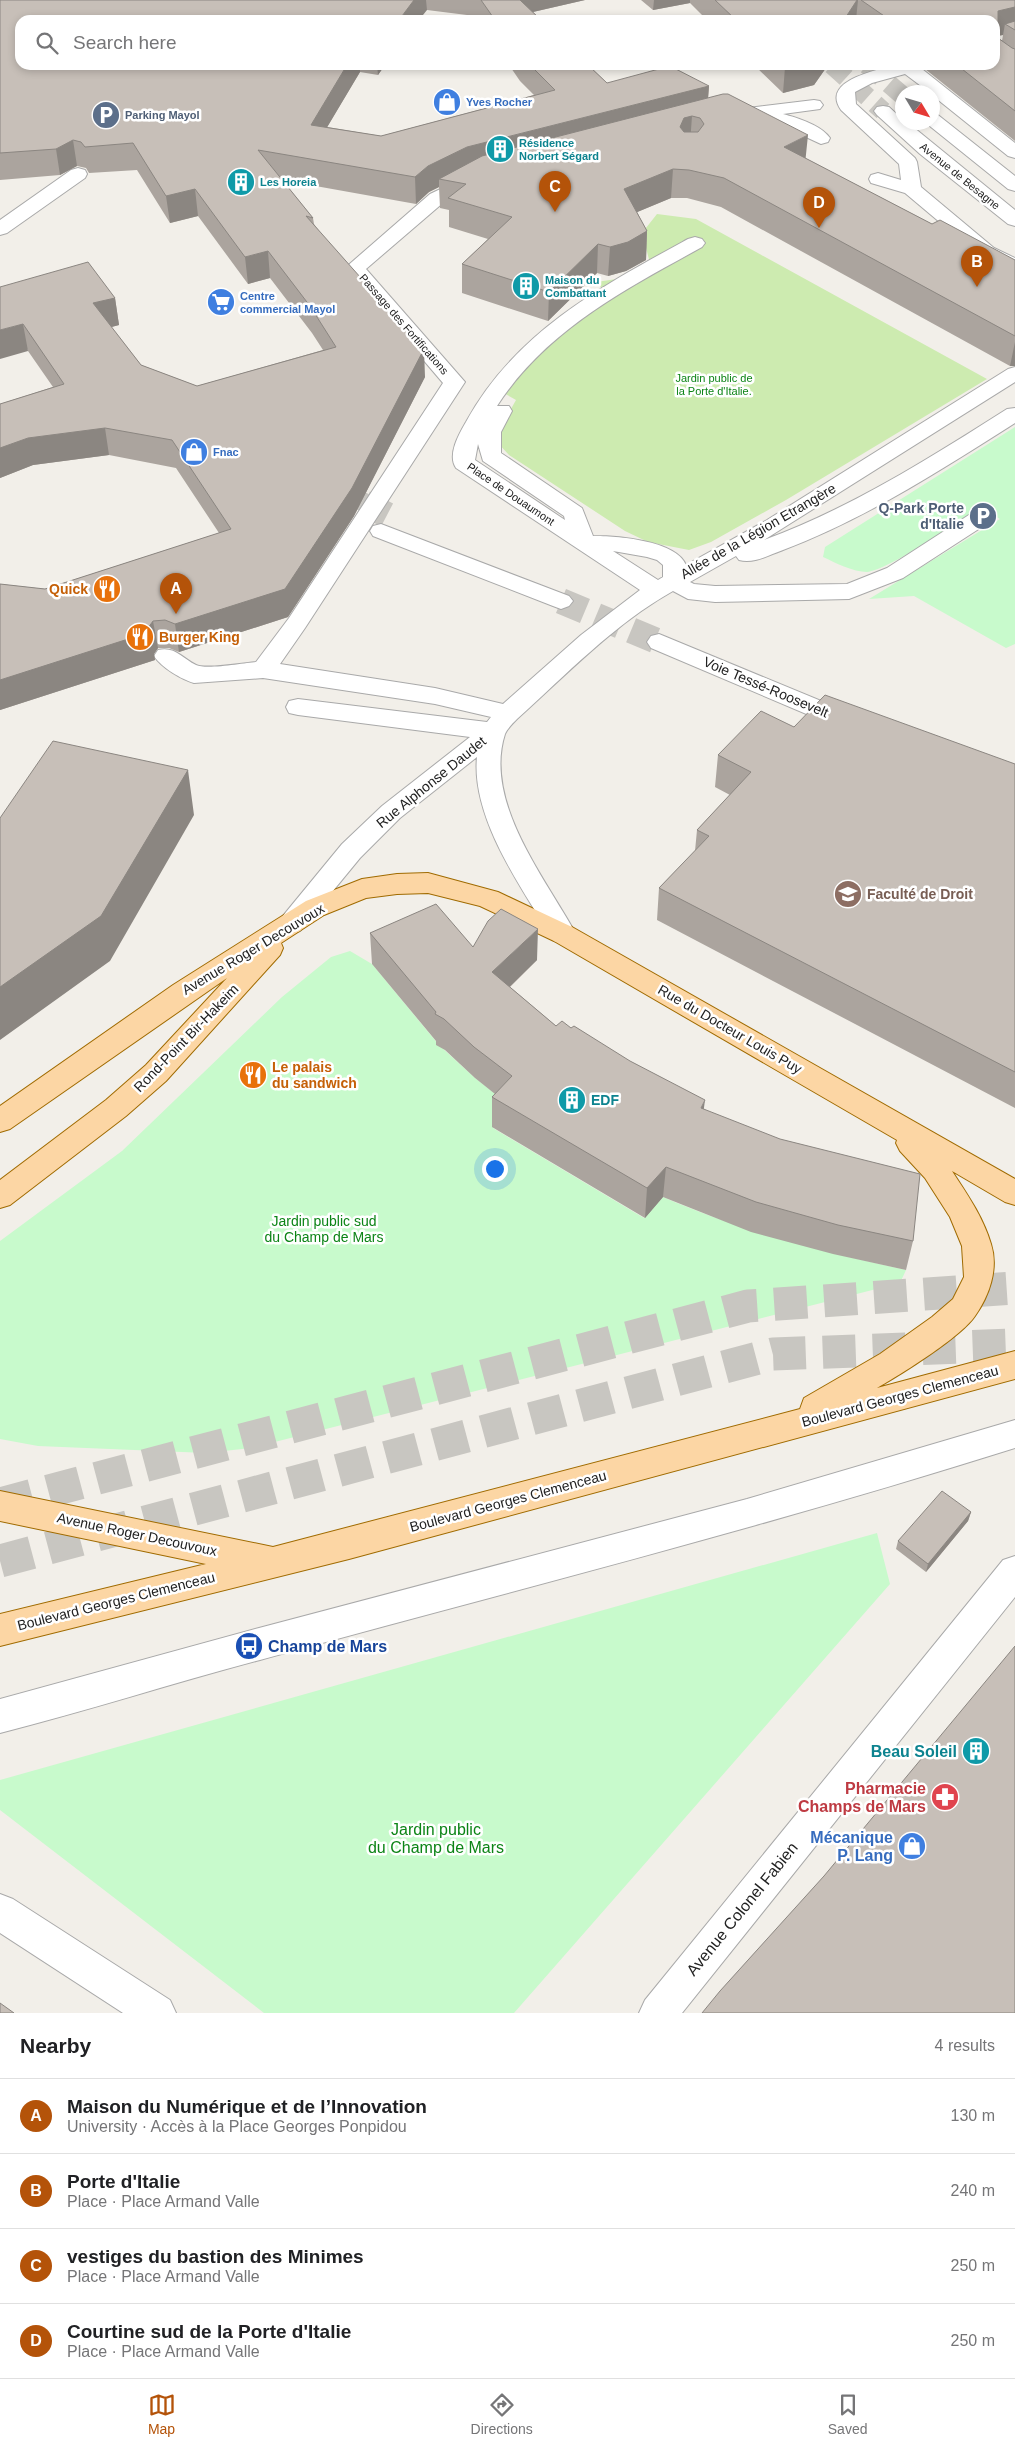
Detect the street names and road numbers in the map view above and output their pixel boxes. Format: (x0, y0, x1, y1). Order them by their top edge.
street label: Avenue de Besagne (918, 140, 1002, 212)
street label: Passage des Fortifications (357, 271, 451, 377)
street label: Place de Douaumont (465, 460, 557, 528)
street label: Allée de la Légion Etrangère (677, 480, 839, 582)
street label: Voie Tessé-Roosevelt (701, 653, 831, 721)
street label: Rue Alphonse Daudet (373, 733, 489, 831)
street label: Avenue Roger Decouvoux (179, 900, 327, 998)
street label: Rond-Point Bir-Hakeim (131, 981, 241, 1095)
street label: Rue du Docteur Louis Puy (655, 981, 805, 1077)
street label: Boulevard Georges Clemenceau (800, 1362, 1000, 1430)
street label: Boulevard Georges Clemenceau (408, 1467, 608, 1535)
street label: Avenue Roger Decouvoux (56, 1509, 218, 1559)
street label: Boulevard Georges Clemenceau (16, 1569, 216, 1633)
street label: Avenue Colonel Fabien (683, 1839, 801, 1979)

